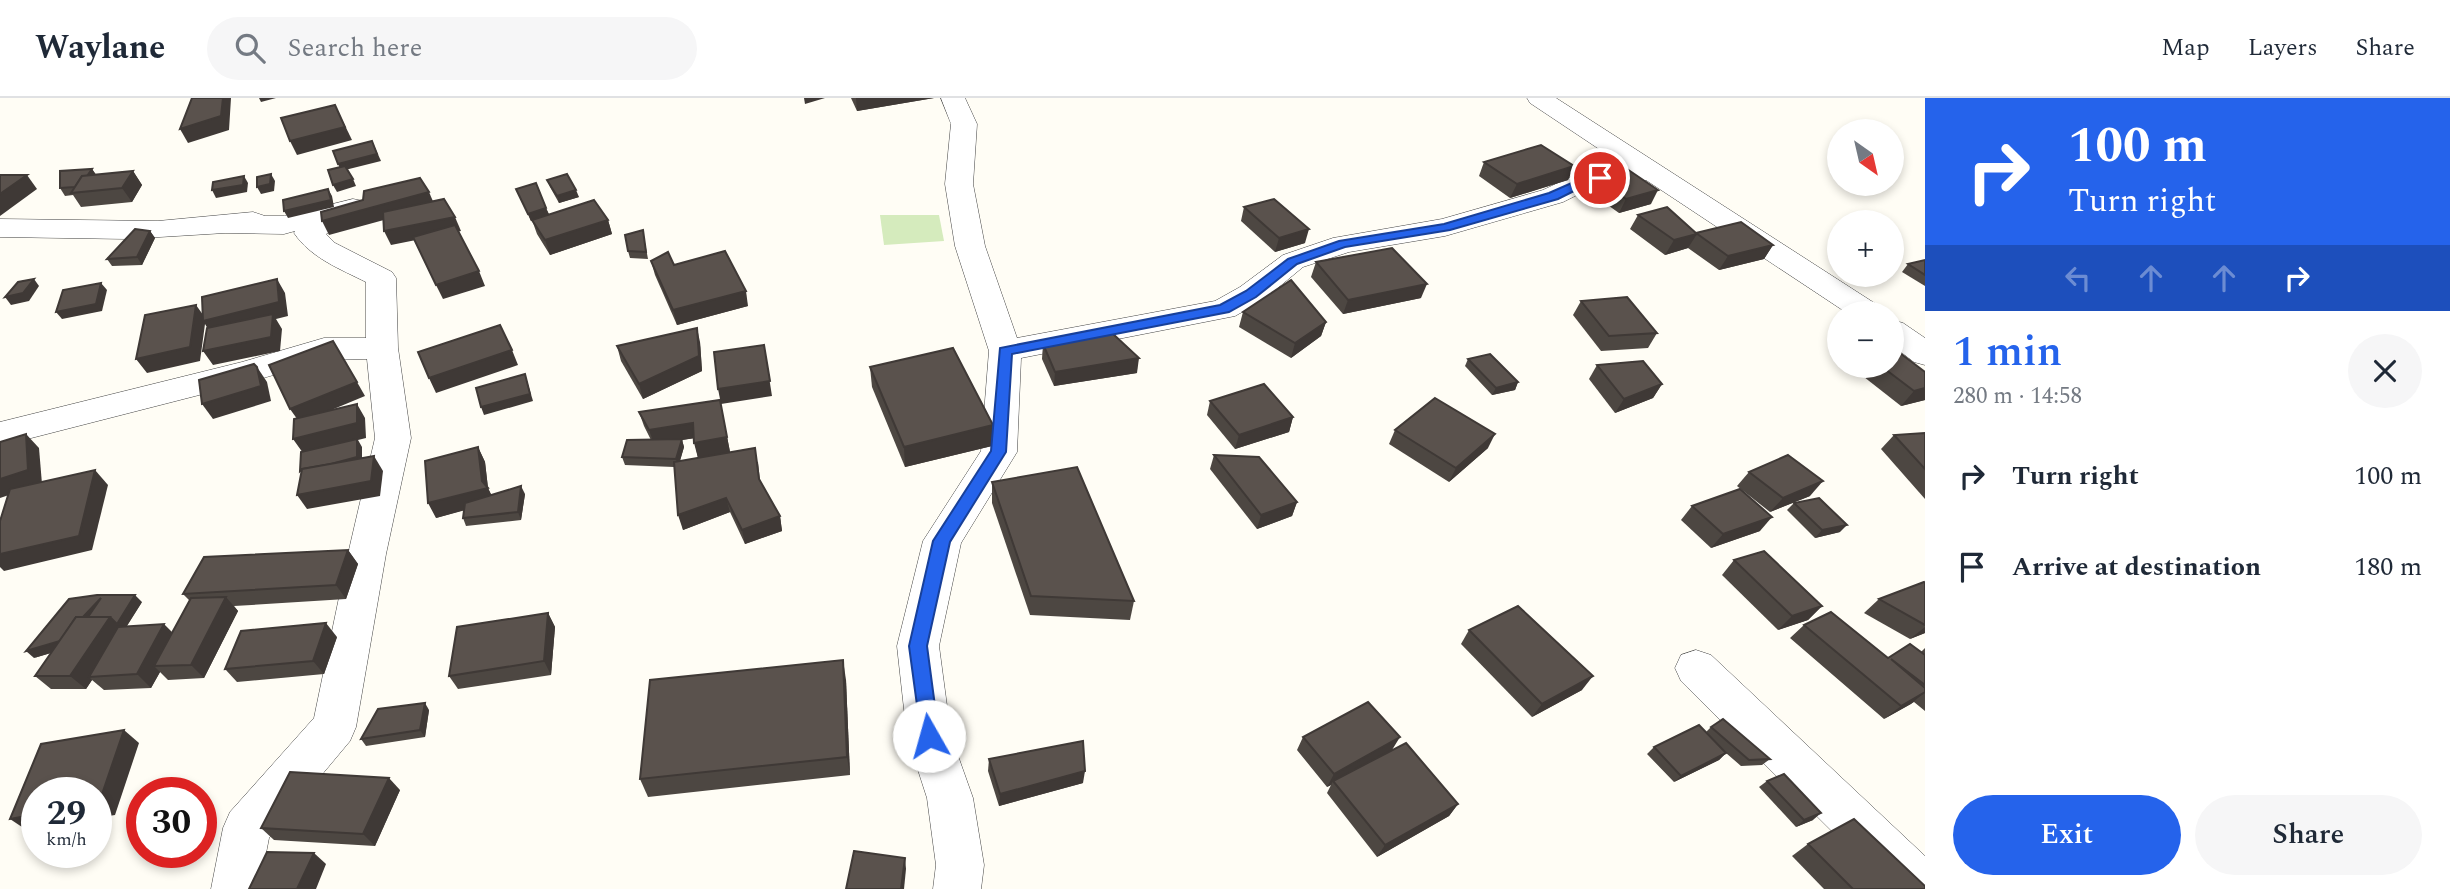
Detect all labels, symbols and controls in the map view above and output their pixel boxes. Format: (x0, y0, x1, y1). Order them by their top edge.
search box (207, 17, 697, 80)
text: Waylane (35, 23, 165, 73)
text: Search here (287, 28, 422, 68)
icon: search (231, 29, 269, 67)
text: Map (2161, 30, 2210, 66)
text: Layers (2248, 30, 2318, 66)
text: Share (2356, 30, 2415, 66)
text: 100 m (2068, 109, 2207, 184)
north arrow (1827, 119, 1904, 196)
map controls (1827, 119, 1904, 378)
icon: right (1953, 126, 2044, 217)
pin (1570, 148, 1630, 208)
icon: arrive (1581, 159, 1619, 197)
text: Turn right (2068, 177, 2216, 226)
button: + (1827, 210, 1904, 287)
icon: left (2059, 259, 2097, 297)
icon: ahead (2132, 259, 2170, 297)
icon: ahead (2205, 259, 2243, 297)
icon: right (2278, 259, 2316, 297)
button: − (1827, 301, 1904, 378)
text: 1 min (1953, 321, 2062, 384)
button: close (2348, 334, 2422, 408)
text: 280 m · 14:58 (1953, 379, 2082, 414)
text: Turn right (2012, 456, 2139, 496)
text: 100 m (2354, 456, 2422, 496)
icon: right (1953, 457, 1991, 495)
text: Arrive at destination (2012, 547, 2261, 587)
text: 180 m (2354, 547, 2422, 587)
icon: arrive (1953, 548, 1991, 586)
position arrow (892, 699, 966, 773)
speed limit sign: 30 (126, 777, 217, 868)
text: 29 (47, 787, 86, 840)
button: Exit (1953, 795, 2181, 875)
button: Share (2195, 795, 2422, 875)
text: km/h (46, 826, 87, 853)

